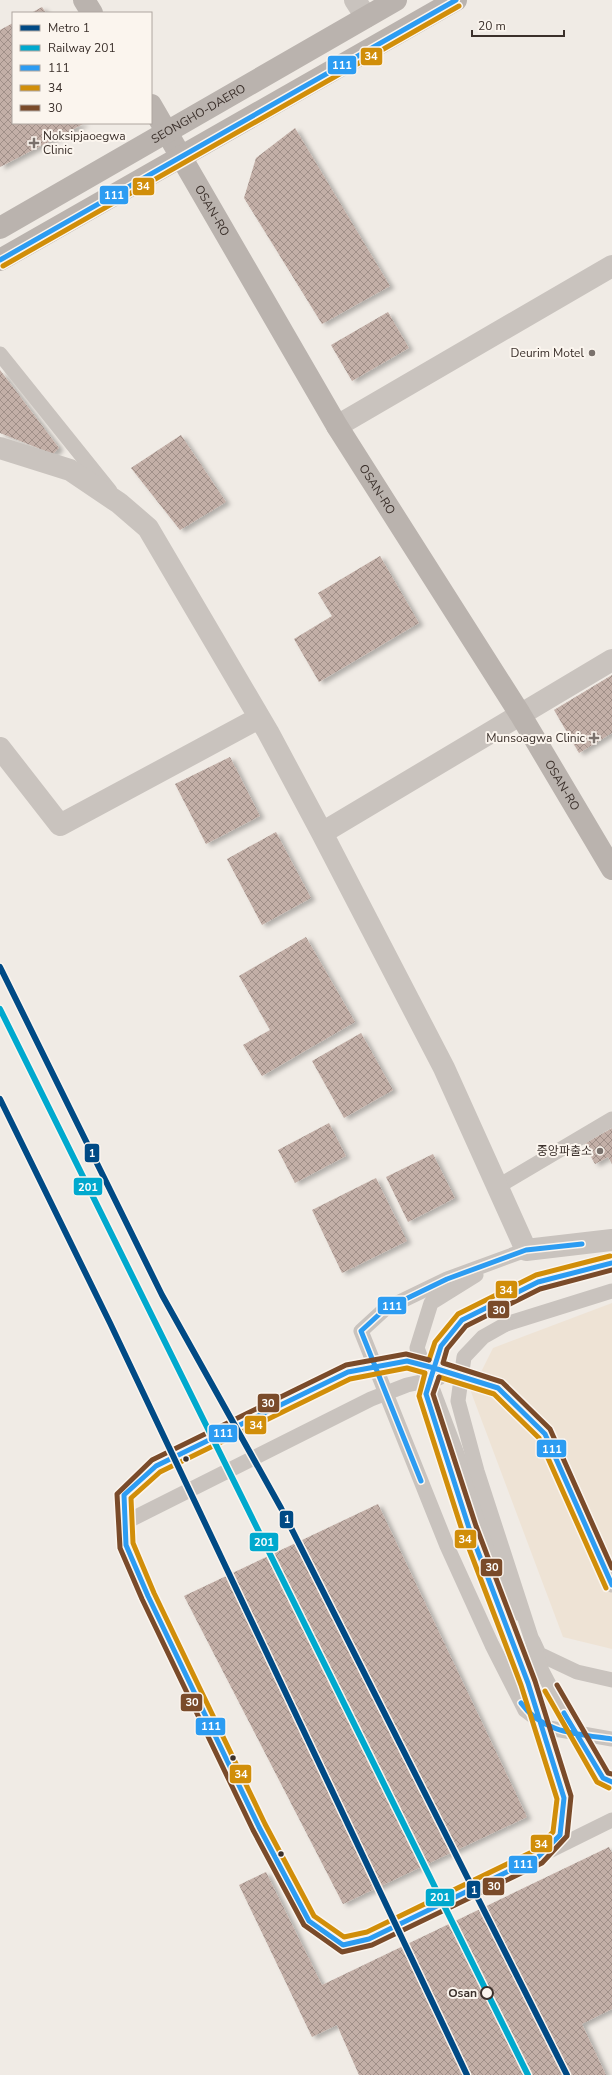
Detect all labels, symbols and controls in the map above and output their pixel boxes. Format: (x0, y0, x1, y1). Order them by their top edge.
legend (12, 12, 152, 124)
scale bar (472, 12, 564, 38)
text: 20 m (478, 18, 506, 34)
text: Metro 1 (48, 20, 90, 36)
text: Railway 201 (48, 40, 116, 56)
line badge: 34 (360, 47, 383, 66)
text: 34 (364, 49, 378, 64)
line badge: 111 (327, 55, 357, 75)
text: 111 (332, 58, 352, 73)
text: 111 (48, 60, 70, 76)
text: 34 (48, 80, 62, 96)
street label: SEONGHO-DAERO (148, 80, 249, 147)
text: 30 (48, 100, 62, 116)
place label: Noksipjaoegwa Clinic (43, 128, 126, 158)
marker: Noksipjaoegwa Clinic (28, 137, 40, 149)
line badge: 34 (132, 177, 155, 196)
text: 34 (136, 179, 150, 194)
street label: OSAN-RO (191, 182, 233, 239)
line badge: 111 (99, 185, 129, 205)
text: 111 (104, 188, 124, 203)
place label: Deurim Motel (511, 345, 584, 361)
marker: Deurim Motel (587, 348, 597, 358)
street label: OSAN-RO (355, 461, 399, 517)
place label: Munsoagwa Clinic (486, 730, 585, 746)
marker: Munsoagwa Clinic (588, 732, 600, 744)
street label: OSAN-RO (541, 757, 584, 814)
line badge: 1 (84, 1143, 100, 1163)
place label: 중앙파출소 (537, 1143, 592, 1159)
text: 1 (89, 1146, 95, 1161)
marker: 중앙파출소 (595, 1146, 605, 1156)
line badge: 201 (73, 1177, 103, 1196)
text: 201 (78, 1180, 98, 1195)
line badge: 34 (495, 1280, 518, 1299)
text: 34 (499, 1283, 513, 1298)
line badge: 111 (377, 1296, 407, 1315)
text: 111 (382, 1299, 402, 1314)
line badge: 30 (487, 1300, 510, 1319)
text: 30 (492, 1303, 506, 1318)
line badge: 30 (257, 1393, 280, 1413)
text: 30 (261, 1396, 275, 1411)
line badge: 34 (244, 1415, 267, 1435)
text: 34 (249, 1418, 263, 1433)
line badge: 111 (208, 1424, 238, 1443)
text: 111 (213, 1426, 233, 1441)
line badge: 111 (536, 1439, 567, 1458)
text: 111 (542, 1442, 562, 1457)
unlabelled marker (181, 1454, 191, 1464)
line badge: 1 (279, 1510, 294, 1529)
text: 1 (284, 1512, 290, 1527)
line badge: 34 (454, 1529, 477, 1549)
line badge: 201 (249, 1532, 279, 1552)
text: 34 (458, 1532, 472, 1547)
text: 201 (254, 1535, 274, 1550)
line badge: 30 (480, 1558, 503, 1577)
text: 30 (485, 1560, 499, 1575)
line badge: 30 (180, 1693, 203, 1712)
text: 30 (185, 1695, 199, 1710)
line badge: 111 (195, 1717, 226, 1736)
text: 111 (201, 1719, 221, 1734)
unlabelled marker (228, 1753, 238, 1763)
line badge: 34 (229, 1764, 252, 1784)
text: 34 (234, 1767, 248, 1782)
line badge: 34 (530, 1834, 553, 1853)
text: 34 (534, 1837, 548, 1852)
unlabelled marker (276, 1849, 286, 1859)
line badge: 111 (508, 1855, 538, 1874)
text: 111 (513, 1857, 533, 1872)
line badge: 30 (482, 1877, 505, 1896)
text: 30 (487, 1879, 501, 1894)
line badge: 1 (466, 1880, 481, 1899)
text: 1 (471, 1883, 477, 1898)
line badge: 201 (425, 1888, 455, 1907)
text: 201 (430, 1890, 450, 1905)
place label: Osan (448, 1985, 477, 2001)
marker: Osan (480, 1986, 494, 2000)

